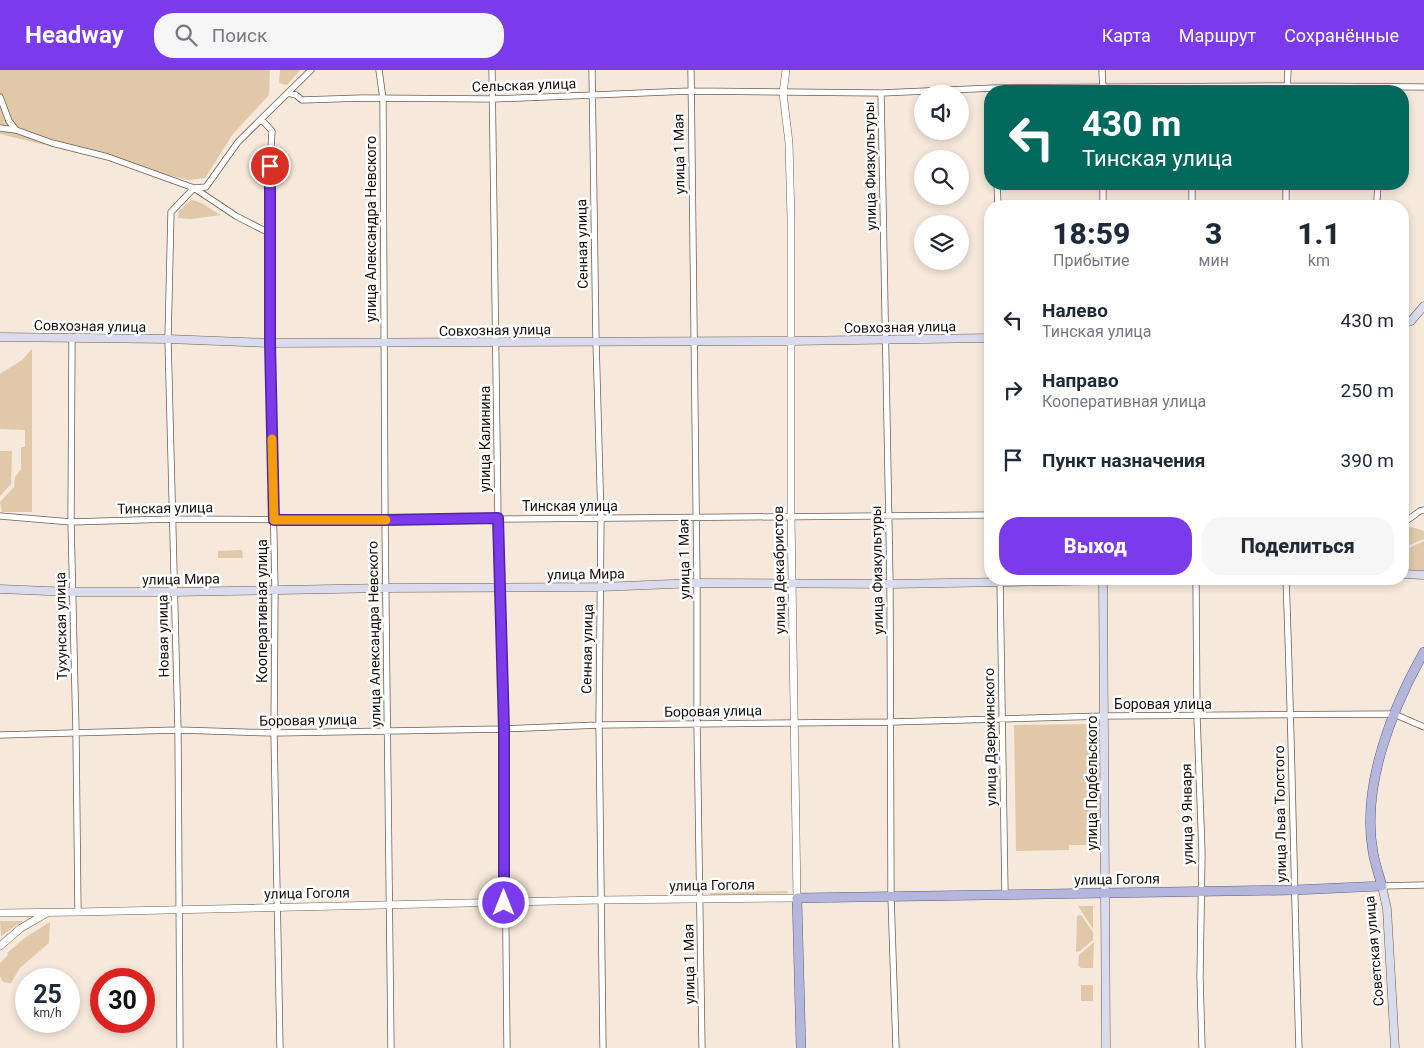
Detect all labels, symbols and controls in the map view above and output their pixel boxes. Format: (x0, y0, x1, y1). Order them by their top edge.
search box (154, 13, 504, 58)
text: Headway (25, 21, 124, 49)
icon: search (172, 21, 200, 49)
text: Поиск (212, 24, 267, 47)
text: Карта (1102, 25, 1151, 46)
text: Маршрут (1179, 25, 1256, 46)
text: Сохранённые (1284, 25, 1399, 46)
street label: Сельская улица (472, 75, 576, 95)
map controls (914, 85, 969, 270)
button: sound (914, 85, 969, 140)
street label: улица Физкультуры (861, 101, 879, 231)
text: 430 m (1082, 104, 1181, 145)
icon: left (999, 105, 1064, 170)
street label: улица 1 Мая (670, 113, 688, 195)
street label: улица Александра Невского (363, 136, 379, 322)
pin (249, 145, 291, 187)
text: Тинская улица (1082, 146, 1233, 171)
button: search (914, 150, 969, 205)
icon: arrive (256, 152, 284, 180)
street label: Сенная улица (573, 199, 591, 289)
button: layers (914, 215, 969, 270)
text: 18:59 (1052, 216, 1130, 251)
text: 3 (1205, 216, 1222, 251)
text: 1.1 (1297, 216, 1341, 251)
text: Прибытие (1053, 251, 1129, 270)
text: мин (1199, 251, 1229, 270)
text: km (1308, 251, 1330, 270)
text: Налево (1042, 299, 1108, 322)
icon: left (999, 306, 1027, 334)
text: 430 m (1341, 309, 1394, 332)
street label: Совхозная улица (34, 317, 146, 335)
street label: Совхозная улица (844, 318, 956, 336)
street label: Совхозная улица (439, 321, 551, 339)
text: Тинская улица (1042, 322, 1152, 341)
text: Направо (1042, 369, 1119, 392)
icon: right (999, 376, 1027, 404)
text: 250 m (1341, 379, 1394, 402)
street label: улица Калинина (477, 386, 493, 492)
text: Кооперативная улица (1042, 392, 1206, 411)
icon: arrive (999, 446, 1027, 474)
text: Пункт назначения (1042, 449, 1205, 472)
text: 390 m (1341, 449, 1394, 472)
street label: Тинская улица (522, 498, 618, 514)
street label: Тинская улица (117, 499, 213, 517)
street label: улица Физкультуры (868, 505, 886, 635)
street label: улица Декабристов (770, 506, 788, 634)
button: Выход (999, 517, 1192, 575)
button: Поделиться (1202, 517, 1394, 575)
street label: улица 1 Мая (675, 518, 693, 600)
street label: Кооперативная улица (254, 539, 270, 683)
street label: улица Александра Невского (364, 541, 384, 727)
street label: улица Мира (547, 565, 625, 583)
street label: улица Мира (142, 570, 220, 588)
street label: Тухунская улица (52, 572, 70, 680)
street label: Новая улица (154, 594, 172, 678)
street label: Сенная улица (578, 604, 596, 694)
street label: улица Дзержинского (981, 668, 999, 806)
street label: Боровая улица (1114, 696, 1212, 712)
street label: Боровая улица (664, 702, 762, 720)
street label: Боровая улица (259, 711, 357, 729)
street label: улица Подбельского (1084, 715, 1100, 851)
street label: улица Льва Толстого (1271, 745, 1289, 883)
street label: улица 9 Января (1178, 763, 1196, 865)
street label: улица Гоголя (1074, 870, 1160, 888)
position arrow (477, 876, 529, 928)
street label: улица Гоголя (669, 876, 755, 894)
street label: улица Гоголя (264, 884, 350, 902)
street label: Советская улица (1361, 895, 1387, 1007)
street label: улица 1 Мая (680, 923, 698, 1005)
speed limit sign: 30 (90, 968, 155, 1033)
text: 25 (33, 980, 62, 1009)
text: km/h (33, 1006, 62, 1020)

